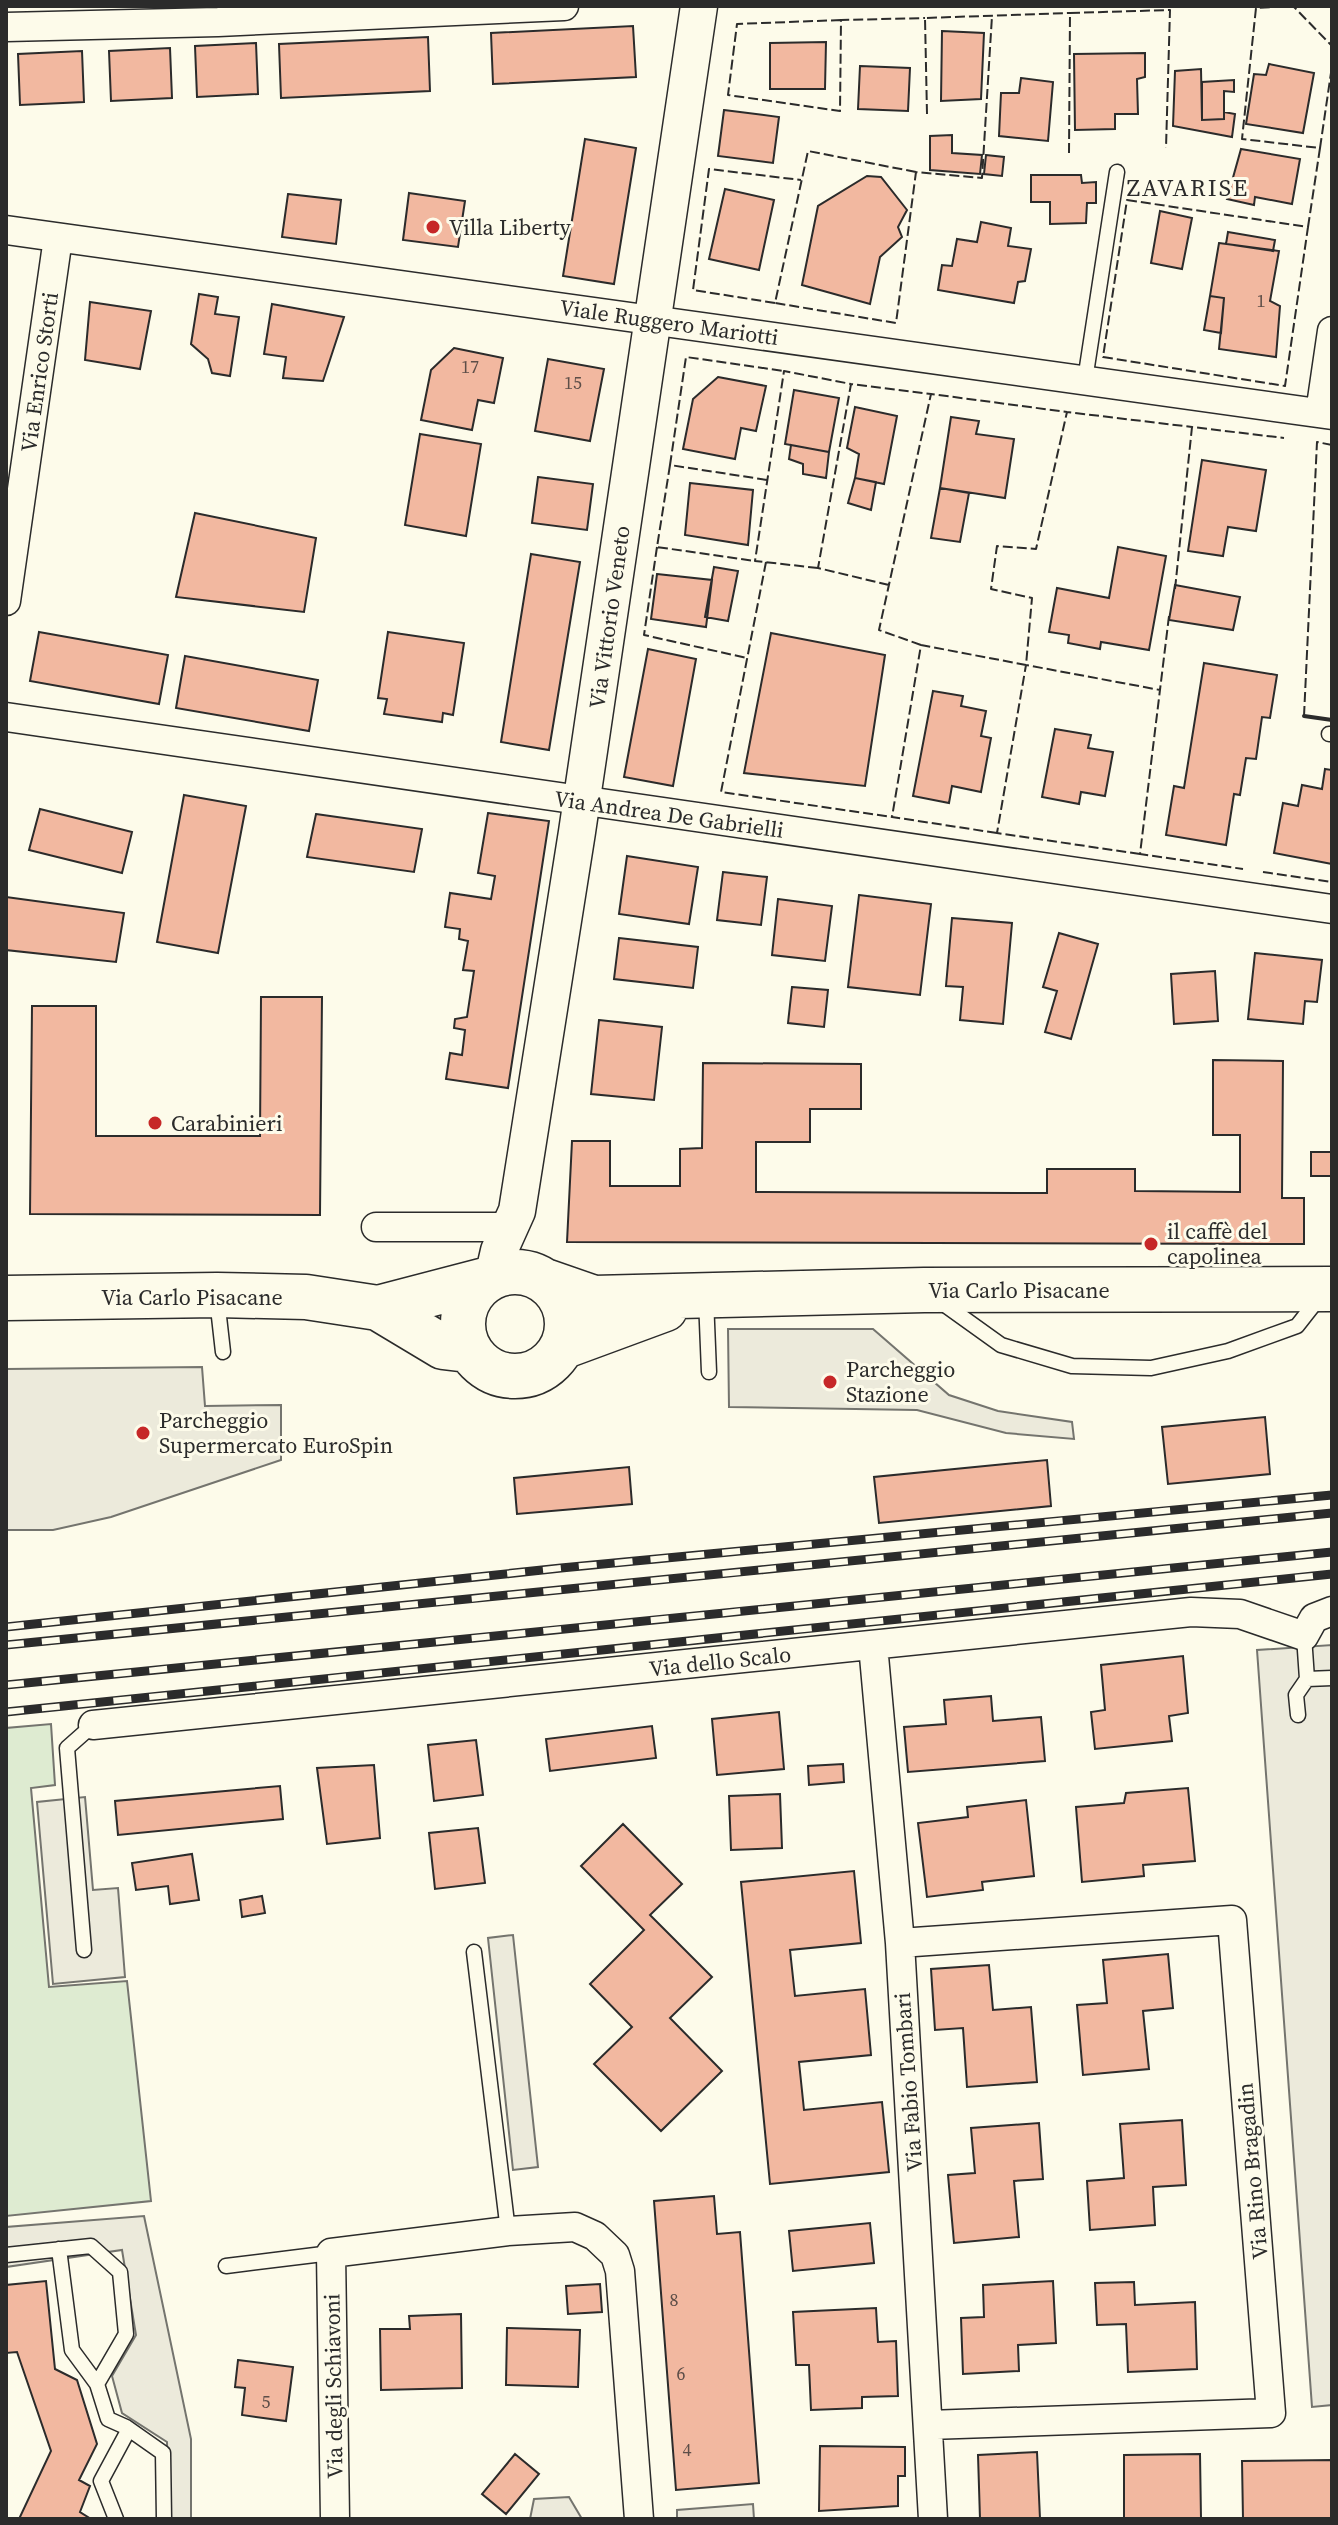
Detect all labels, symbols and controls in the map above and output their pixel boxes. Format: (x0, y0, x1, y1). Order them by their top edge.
district label: ZAVARISE (1127, 171, 1249, 204)
place label: Villa Liberty (449, 212, 571, 242)
marker: Villa Liberty (424, 218, 442, 236)
house number: 1 (1257, 288, 1266, 313)
street label: Via Enrico Storti (13, 290, 65, 454)
street label: Viale Ruggero Mariotti (558, 292, 780, 352)
house number: 17 (461, 354, 479, 379)
house number: 15 (564, 370, 582, 395)
street label: Via Vittorio Veneto (581, 524, 637, 710)
street label: Via Andrea De Gabrielli (552, 783, 786, 845)
place label: Carabinieri (171, 1108, 282, 1138)
marker: Carabinieri (146, 1114, 164, 1132)
place label: il caffè del capolinea (1167, 1216, 1268, 1271)
marker: il caffè del capolinea (1142, 1235, 1160, 1253)
street label: Via Carlo Pisacane (928, 1275, 1110, 1305)
street label: Via Carlo Pisacane (101, 1282, 283, 1312)
place label: Parcheggio Stazione (846, 1354, 955, 1409)
marker: Parcheggio Stazione (821, 1373, 839, 1391)
place label: Parcheggio Supermercato EuroSpin (159, 1405, 393, 1460)
marker: Parcheggio Supermercato EuroSpin (134, 1424, 152, 1442)
street label: Via dello Scalo (647, 1639, 793, 1683)
street label: Via Fabio Tombari (887, 1991, 929, 2173)
street label: Via Rino Bragadin (1229, 2082, 1275, 2260)
house number: 8 (670, 2287, 679, 2312)
street label: Via degli Schiavoni (316, 2293, 350, 2479)
house number: 6 (677, 2361, 686, 2386)
house number: 5 (262, 2389, 271, 2414)
house number: 4 (683, 2437, 692, 2462)

